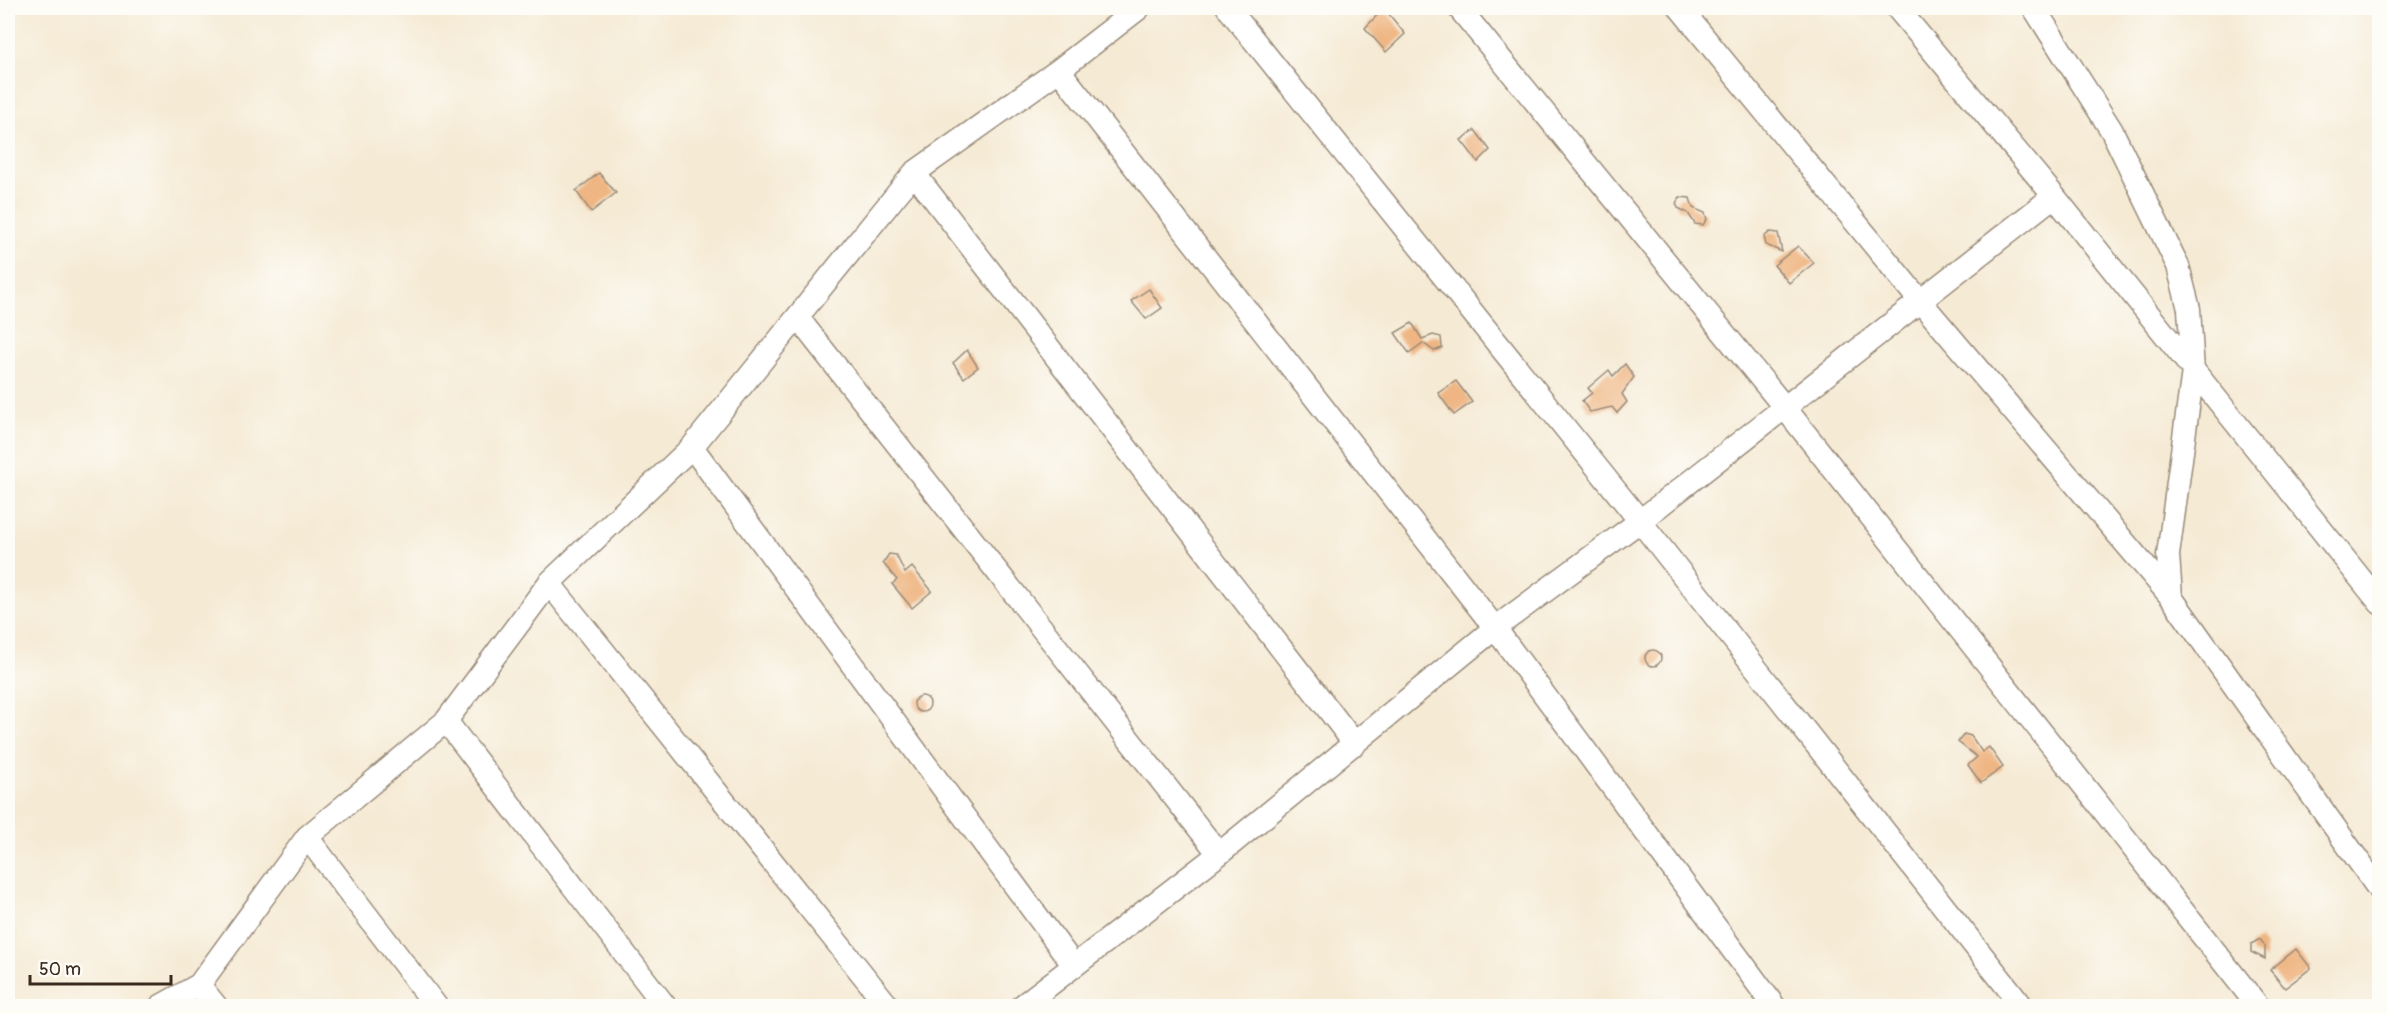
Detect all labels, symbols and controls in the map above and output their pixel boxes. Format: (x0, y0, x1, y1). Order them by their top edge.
scale bar (30, 948, 171, 986)
text: 50 m (39, 958, 81, 981)

